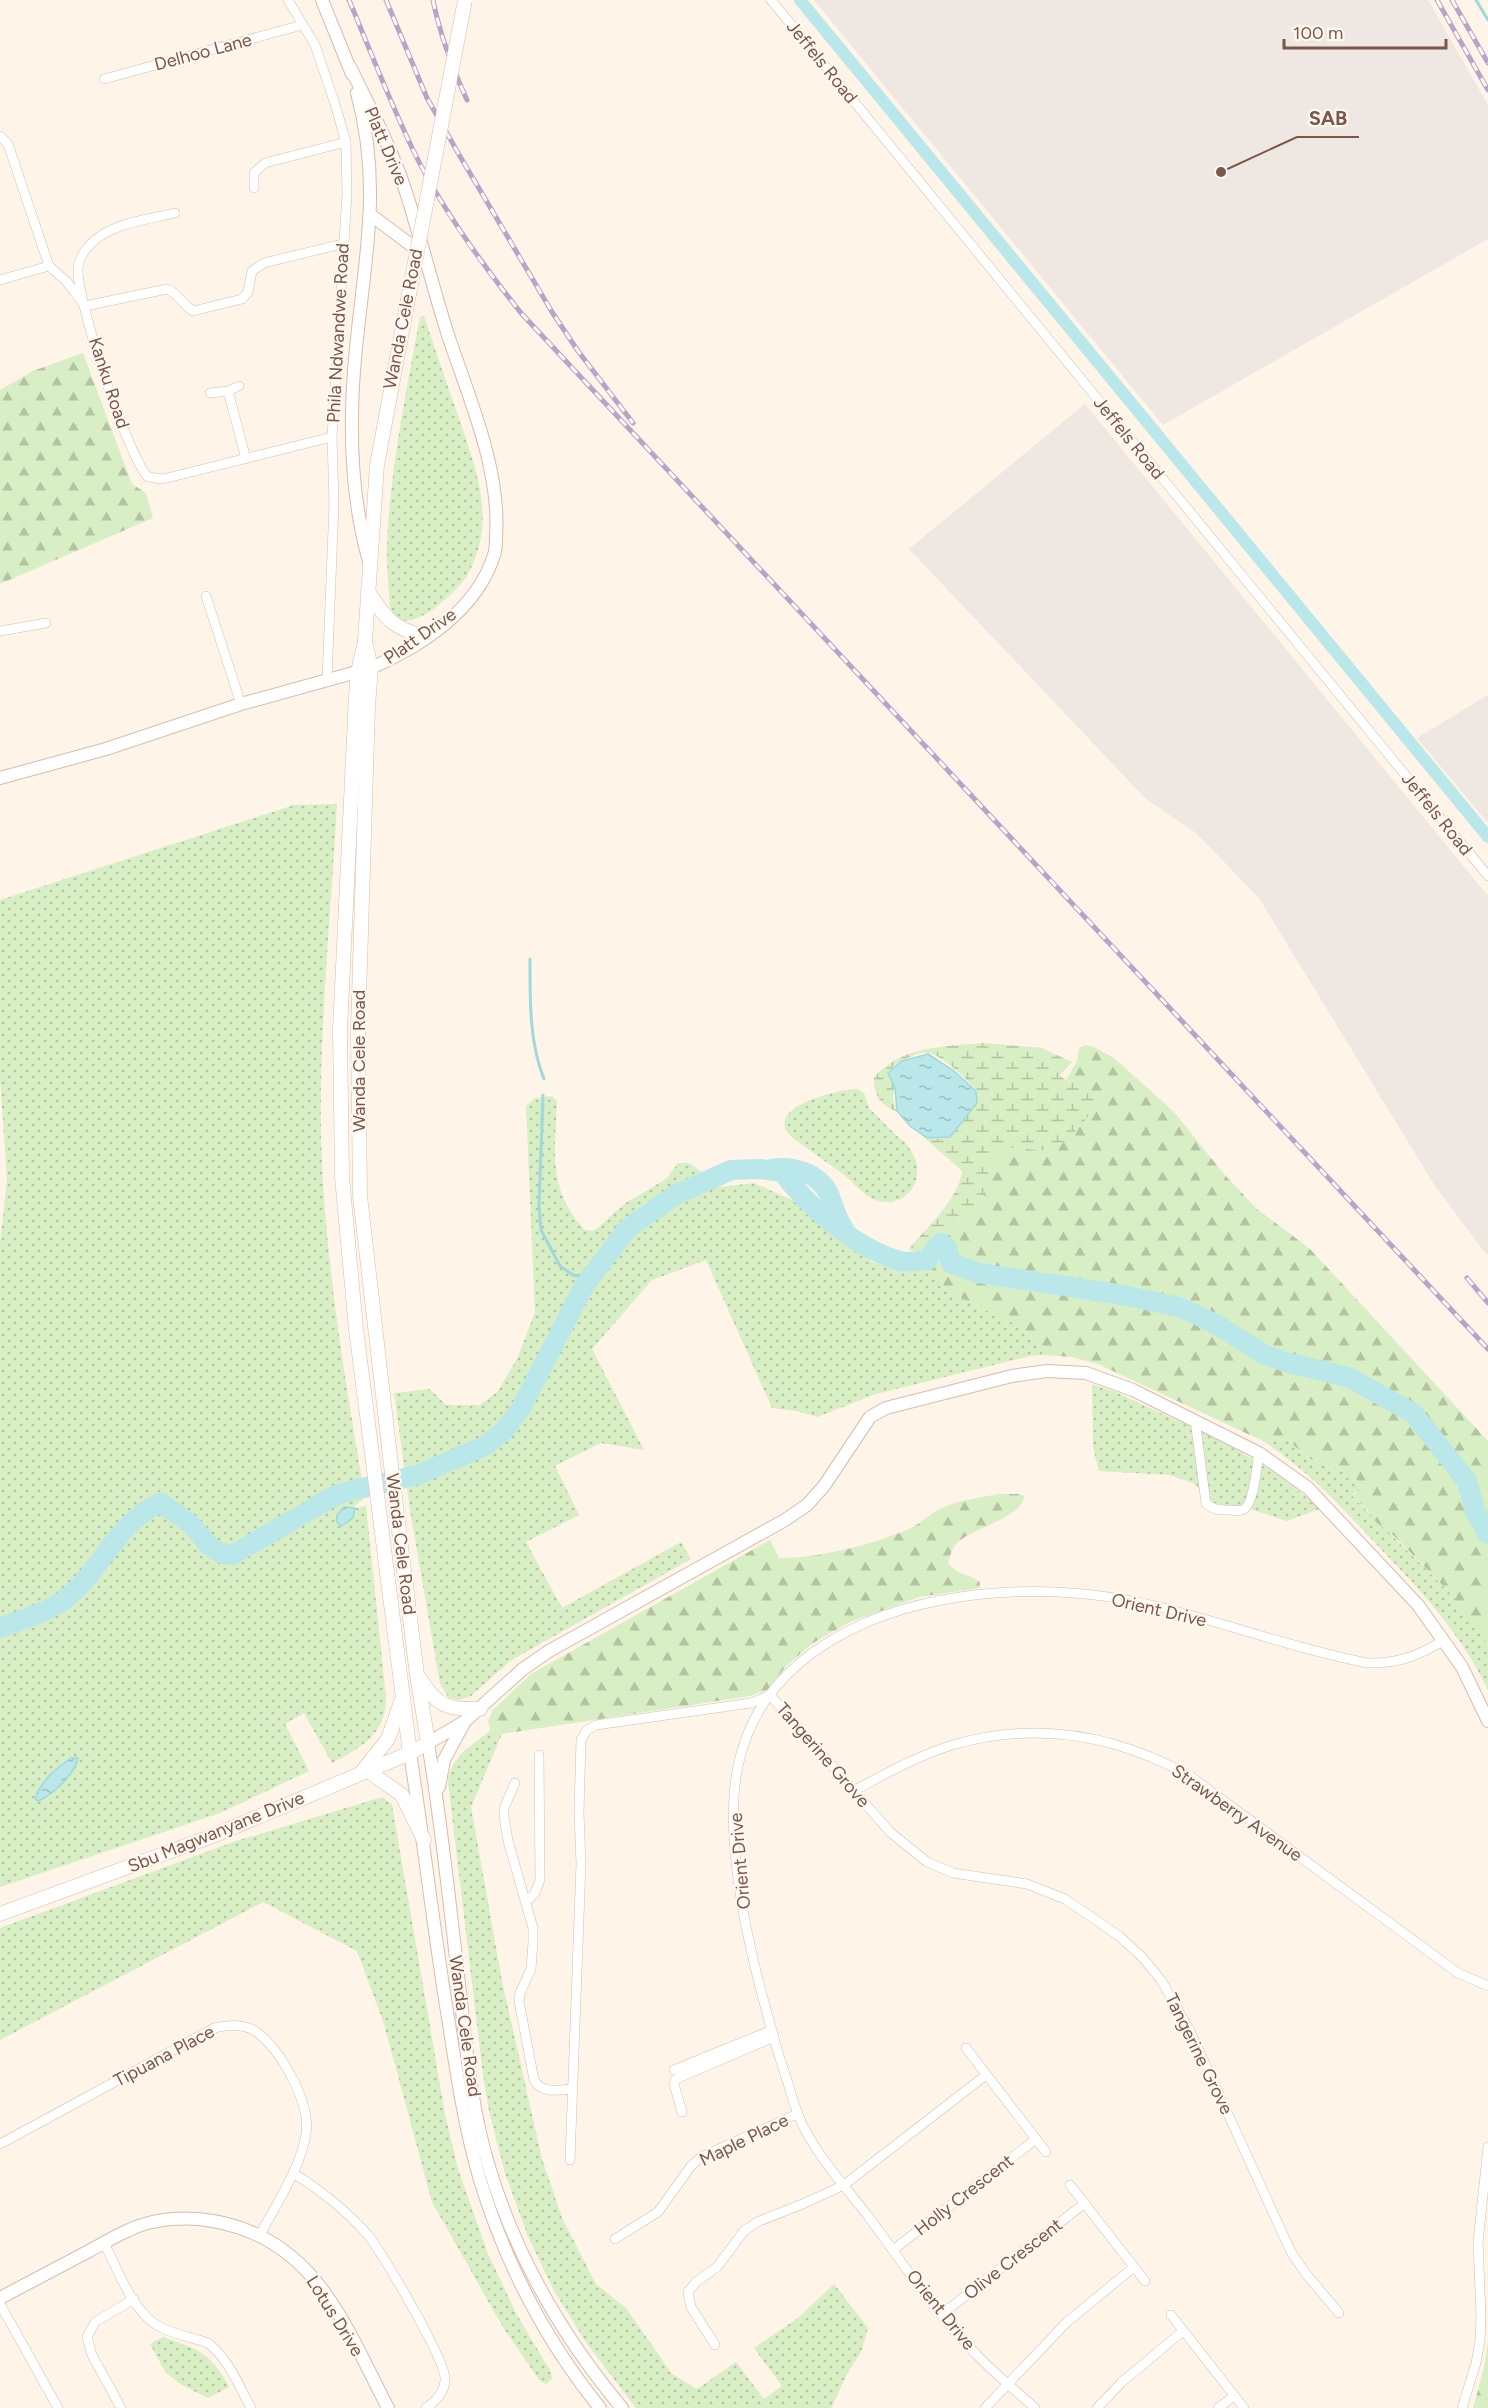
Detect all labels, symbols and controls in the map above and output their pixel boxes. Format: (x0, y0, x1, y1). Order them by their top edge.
scale bar (1284, 12, 1446, 50)
street label: Jeffels Road (782, 16, 862, 108)
text: 100 m (1293, 22, 1343, 44)
street label: Delhoo Lane (152, 28, 254, 76)
callout: SAB (1297, 99, 1359, 137)
street label: Platt Drive (360, 103, 412, 189)
text: SAB (1309, 106, 1347, 130)
street label: Phila Ndwandwe Road (322, 243, 354, 423)
street label: Wanda Cele Road (379, 247, 427, 391)
street label: Kanku Road (84, 335, 134, 431)
street label: Jeffels Road (1089, 392, 1169, 484)
street label: Platt Drive (380, 603, 461, 669)
street label: Jeffels Road (1397, 768, 1477, 860)
street label: Wanda Cele Road (348, 990, 370, 1132)
street label: Wanda Cele Road (381, 1472, 421, 1616)
street label: Orient Drive (1109, 1588, 1209, 1632)
street label: Tangerine Grove (771, 1698, 875, 1812)
street label: Strawberry Avenue (1167, 1760, 1307, 1866)
street label: Sbu Magwanyane Drive (125, 1786, 308, 1877)
street label: Orient Drive (725, 1812, 755, 1910)
street label: Wanda Cele Road (444, 1954, 486, 2098)
street label: Tangerine Grove (1160, 1990, 1238, 2118)
street label: Tipuana Place (110, 2020, 218, 2092)
street label: Maple Place (696, 2109, 792, 2171)
street label: Holly Crescent (910, 2149, 1018, 2240)
street label: Olive Crescent (959, 2214, 1067, 2304)
street label: Orient Drive (902, 2265, 980, 2355)
street label: Lotus Drive (302, 2272, 369, 2361)

